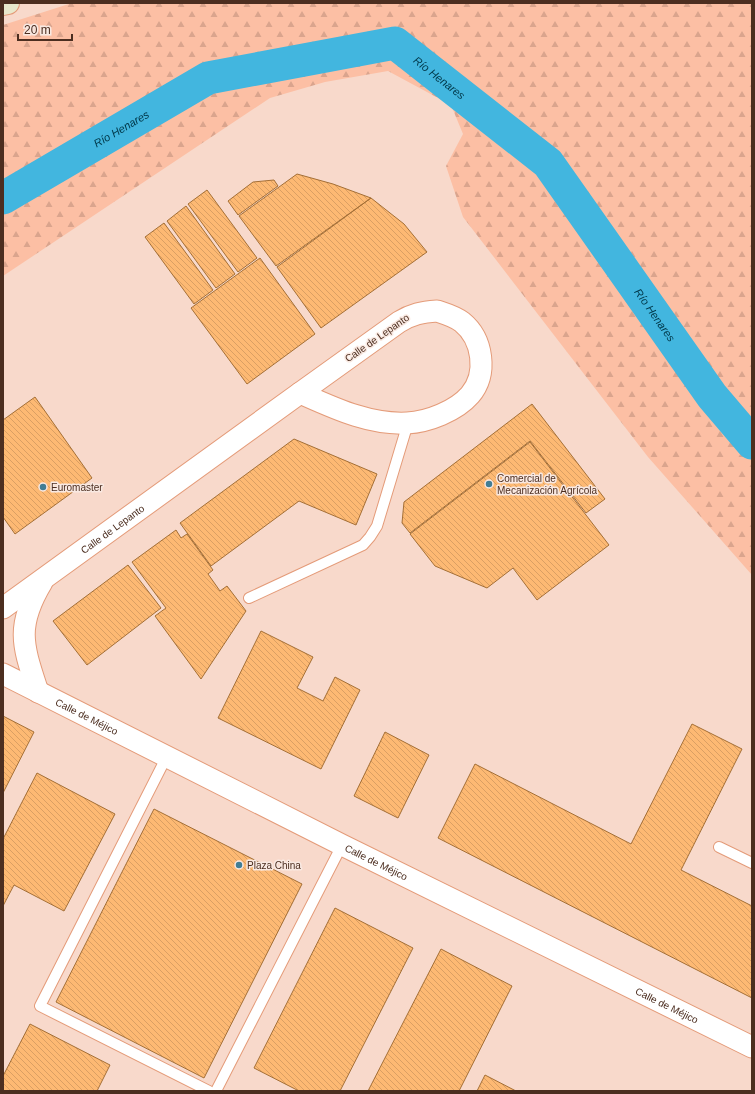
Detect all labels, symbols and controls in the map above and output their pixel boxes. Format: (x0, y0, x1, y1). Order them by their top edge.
scale bar (18, 16, 72, 42)
text: 20 m (24, 23, 51, 37)
water label: Río Henares (411, 54, 468, 102)
water label: Río Henares (92, 108, 151, 150)
water label: Río Henares (632, 286, 678, 344)
street label: Calle de Lepanto (343, 312, 411, 364)
place label: Comercial de Mecanización Agrícola (497, 473, 597, 496)
marker: Comercial de Mecanización Agrícola (484, 479, 494, 489)
marker: Euromaster (38, 482, 48, 492)
place label: Euromaster (51, 482, 103, 493)
street label: Calle de Lepanto (78, 502, 147, 555)
street label: Calle de Méjico (54, 696, 120, 737)
street label: Calle de Méjico (343, 842, 410, 882)
marker: Plaza China (234, 860, 244, 870)
place label: Plaza China (247, 860, 301, 871)
street label: Calle de Méjico (634, 985, 701, 1025)

